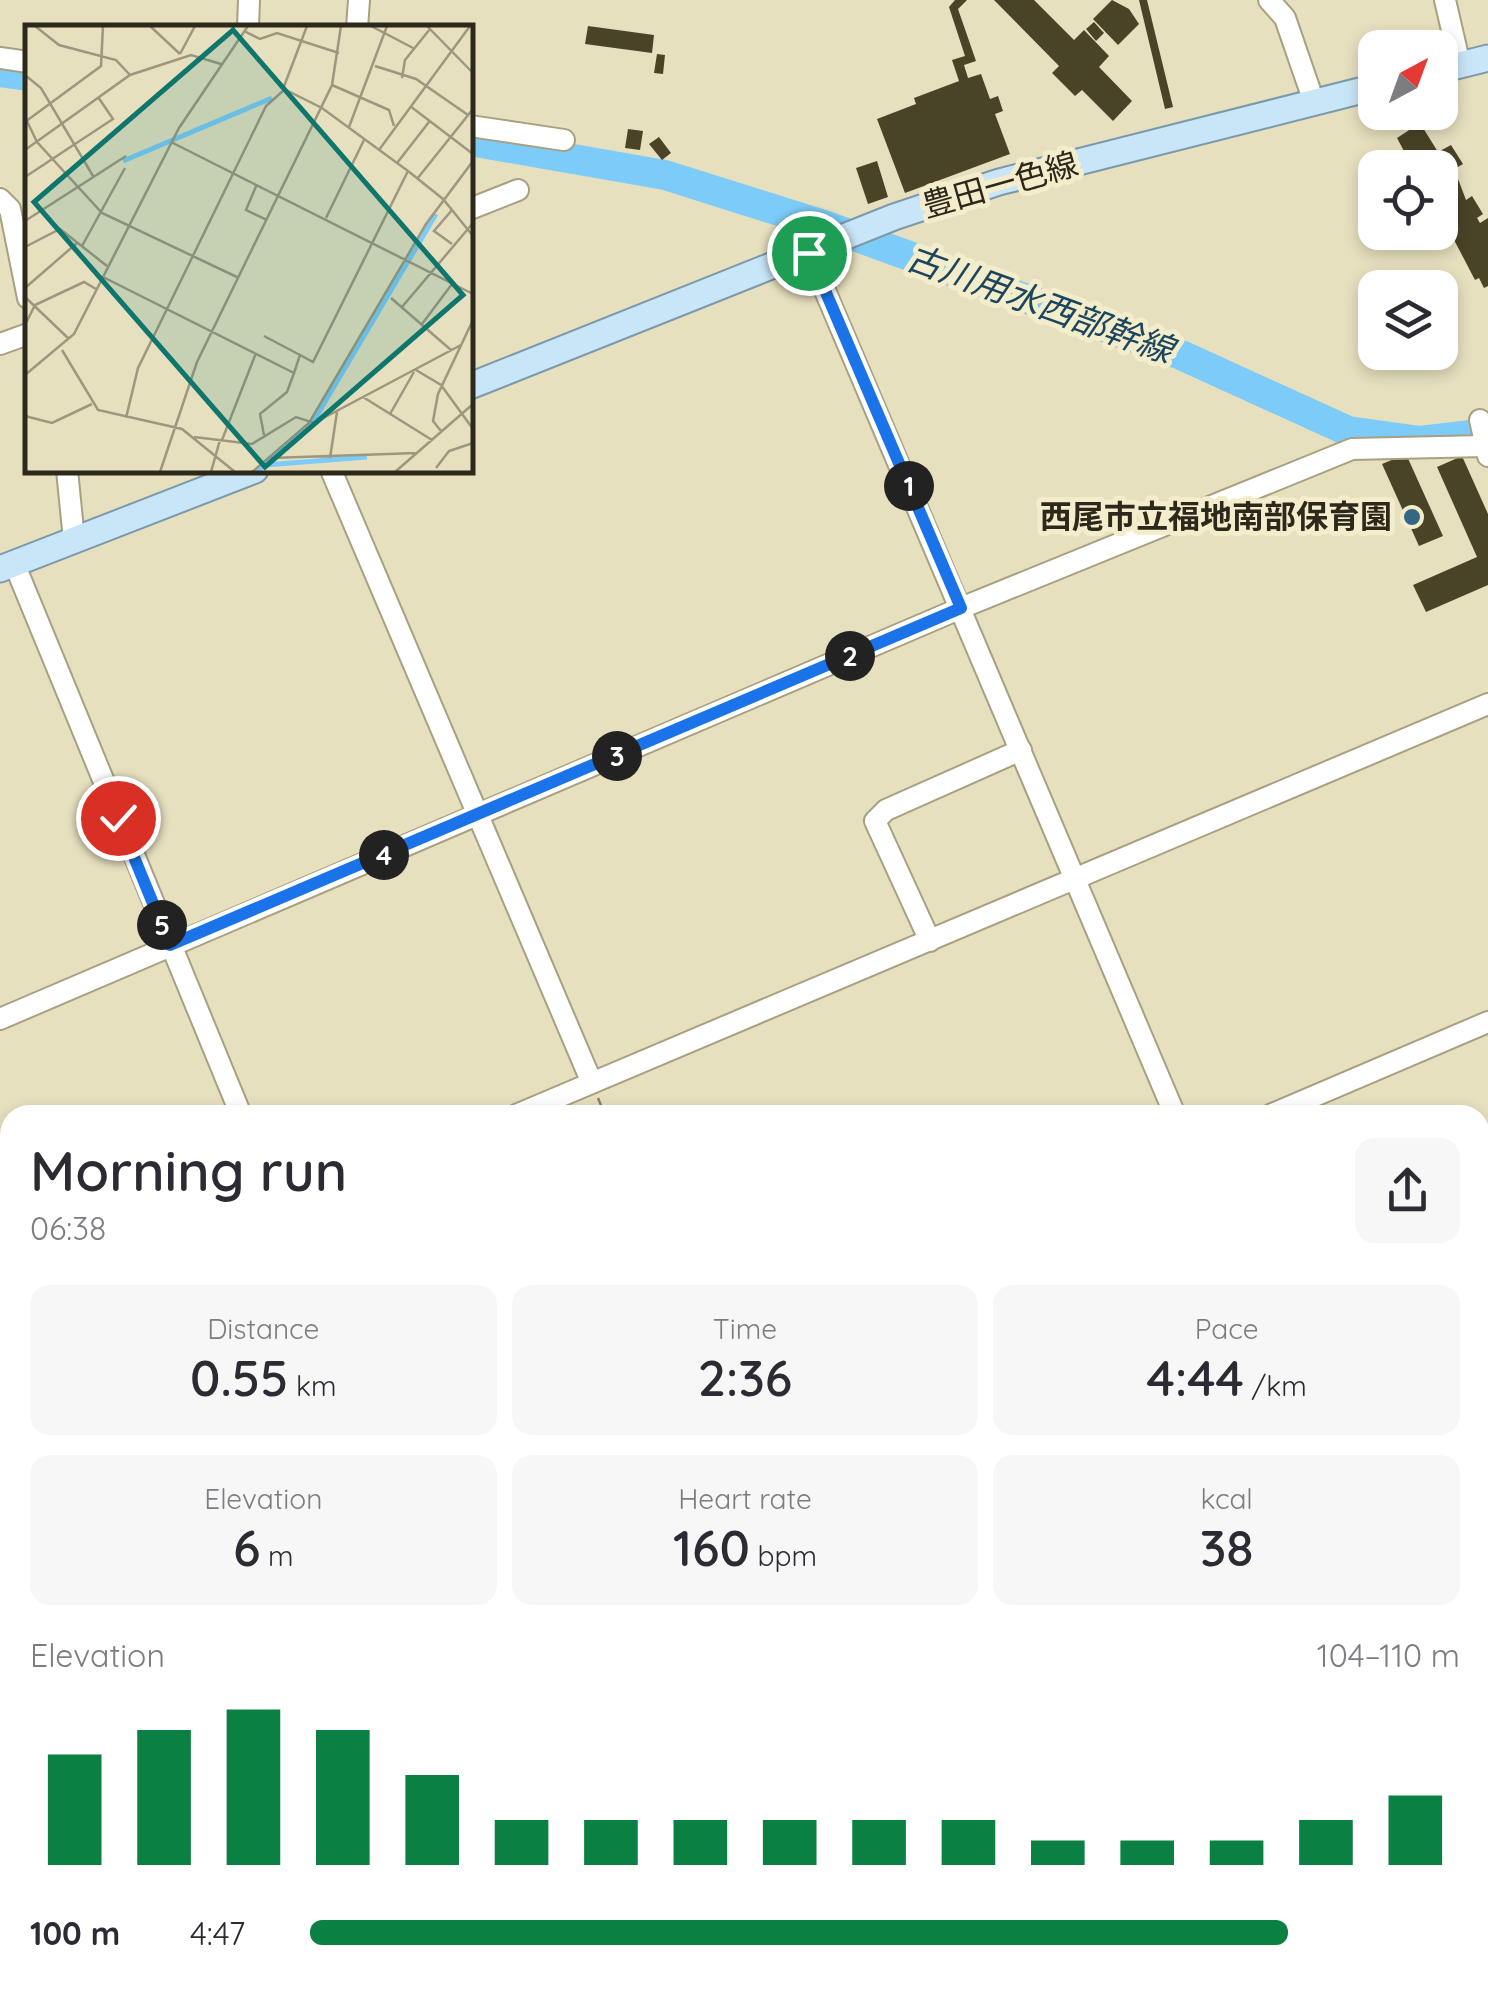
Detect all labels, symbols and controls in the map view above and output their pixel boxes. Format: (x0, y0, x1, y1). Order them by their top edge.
inset map (25, 25, 472, 472)
north arrow (1358, 30, 1458, 130)
map controls (1358, 30, 1458, 370)
street label: 豊田一色線 (917, 143, 1082, 225)
button: locate (1358, 150, 1458, 250)
pin (767, 211, 852, 296)
icon: arrive (782, 226, 837, 281)
water label: 古川用水西部幹線 (901, 235, 1183, 373)
button: layers (1358, 270, 1458, 370)
pin: 1 (884, 461, 934, 511)
text: 1 (904, 468, 914, 503)
place label: 西尾市立福地南部保育園 (1040, 496, 1392, 536)
marker: 西尾市立福地南部保育園 (1401, 506, 1423, 528)
pin: 2 (825, 631, 875, 681)
text: 2 (842, 638, 858, 673)
pin: 3 (592, 731, 642, 781)
text: 3 (609, 738, 625, 773)
pin (76, 776, 161, 861)
icon: check (91, 791, 146, 846)
pin: 4 (359, 830, 409, 880)
text: 4 (376, 837, 392, 872)
pin: 5 (137, 900, 187, 950)
text: 5 (154, 907, 170, 942)
text: Morning run (30, 1136, 347, 1205)
button: share (1355, 1138, 1460, 1243)
text: 06:38 (30, 1208, 106, 1248)
text: Distance (207, 1311, 319, 1346)
text: Time (713, 1311, 777, 1346)
text: Pace (1195, 1311, 1259, 1346)
text: 0.55 (190, 1346, 288, 1409)
text: 2:36 (698, 1346, 792, 1409)
text: 4:44 (1147, 1346, 1244, 1409)
text: km (288, 1368, 337, 1403)
text: /km (1244, 1368, 1307, 1403)
text: Elevation (204, 1481, 322, 1516)
text: Heart rate (678, 1481, 812, 1516)
text: kcal (1201, 1481, 1253, 1516)
text: 6 (233, 1516, 260, 1579)
text: 160 (673, 1516, 750, 1579)
text: 38 (1200, 1516, 1254, 1579)
text: m (260, 1538, 294, 1573)
text: bpm (750, 1538, 817, 1573)
text: Elevation (30, 1635, 165, 1675)
text: 104–110 m (1317, 1635, 1460, 1675)
text: 100 m (30, 1913, 120, 1953)
text: 4:47 (190, 1913, 245, 1953)

